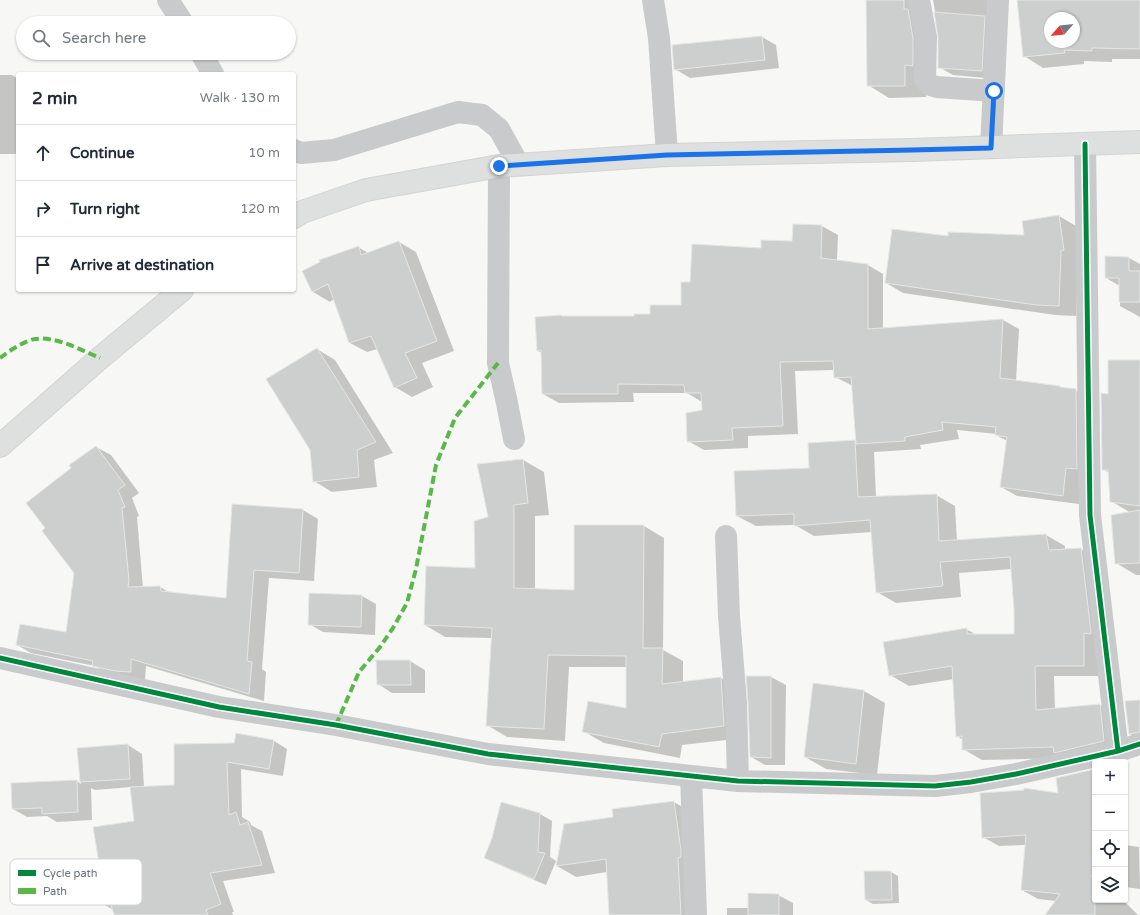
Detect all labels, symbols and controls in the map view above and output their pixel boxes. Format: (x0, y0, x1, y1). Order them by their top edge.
north arrow (1044, 12, 1080, 48)
search box (16, 16, 296, 60)
icon: search (30, 27, 52, 49)
text: Search here (62, 29, 146, 47)
route start (985, 82, 1003, 100)
text: 2 min (32, 88, 77, 109)
text: Walk · 130 m (200, 90, 280, 106)
icon: ahead (32, 142, 54, 164)
text: Continue (70, 144, 134, 162)
text: 10 m (248, 145, 280, 161)
route end (490, 157, 508, 175)
icon: right (32, 198, 54, 220)
text: Turn right (70, 200, 140, 218)
text: 120 m (240, 201, 280, 217)
icon: arrive (32, 254, 54, 276)
text: Arrive at destination (70, 256, 214, 274)
map controls (1092, 759, 1128, 903)
button: + (1092, 759, 1128, 795)
button: − (1092, 795, 1128, 831)
button: locate (1092, 831, 1128, 867)
legend (10, 859, 142, 905)
text: Cycle path (43, 867, 98, 880)
button: layers (1092, 867, 1128, 903)
text: Path (43, 885, 67, 898)

